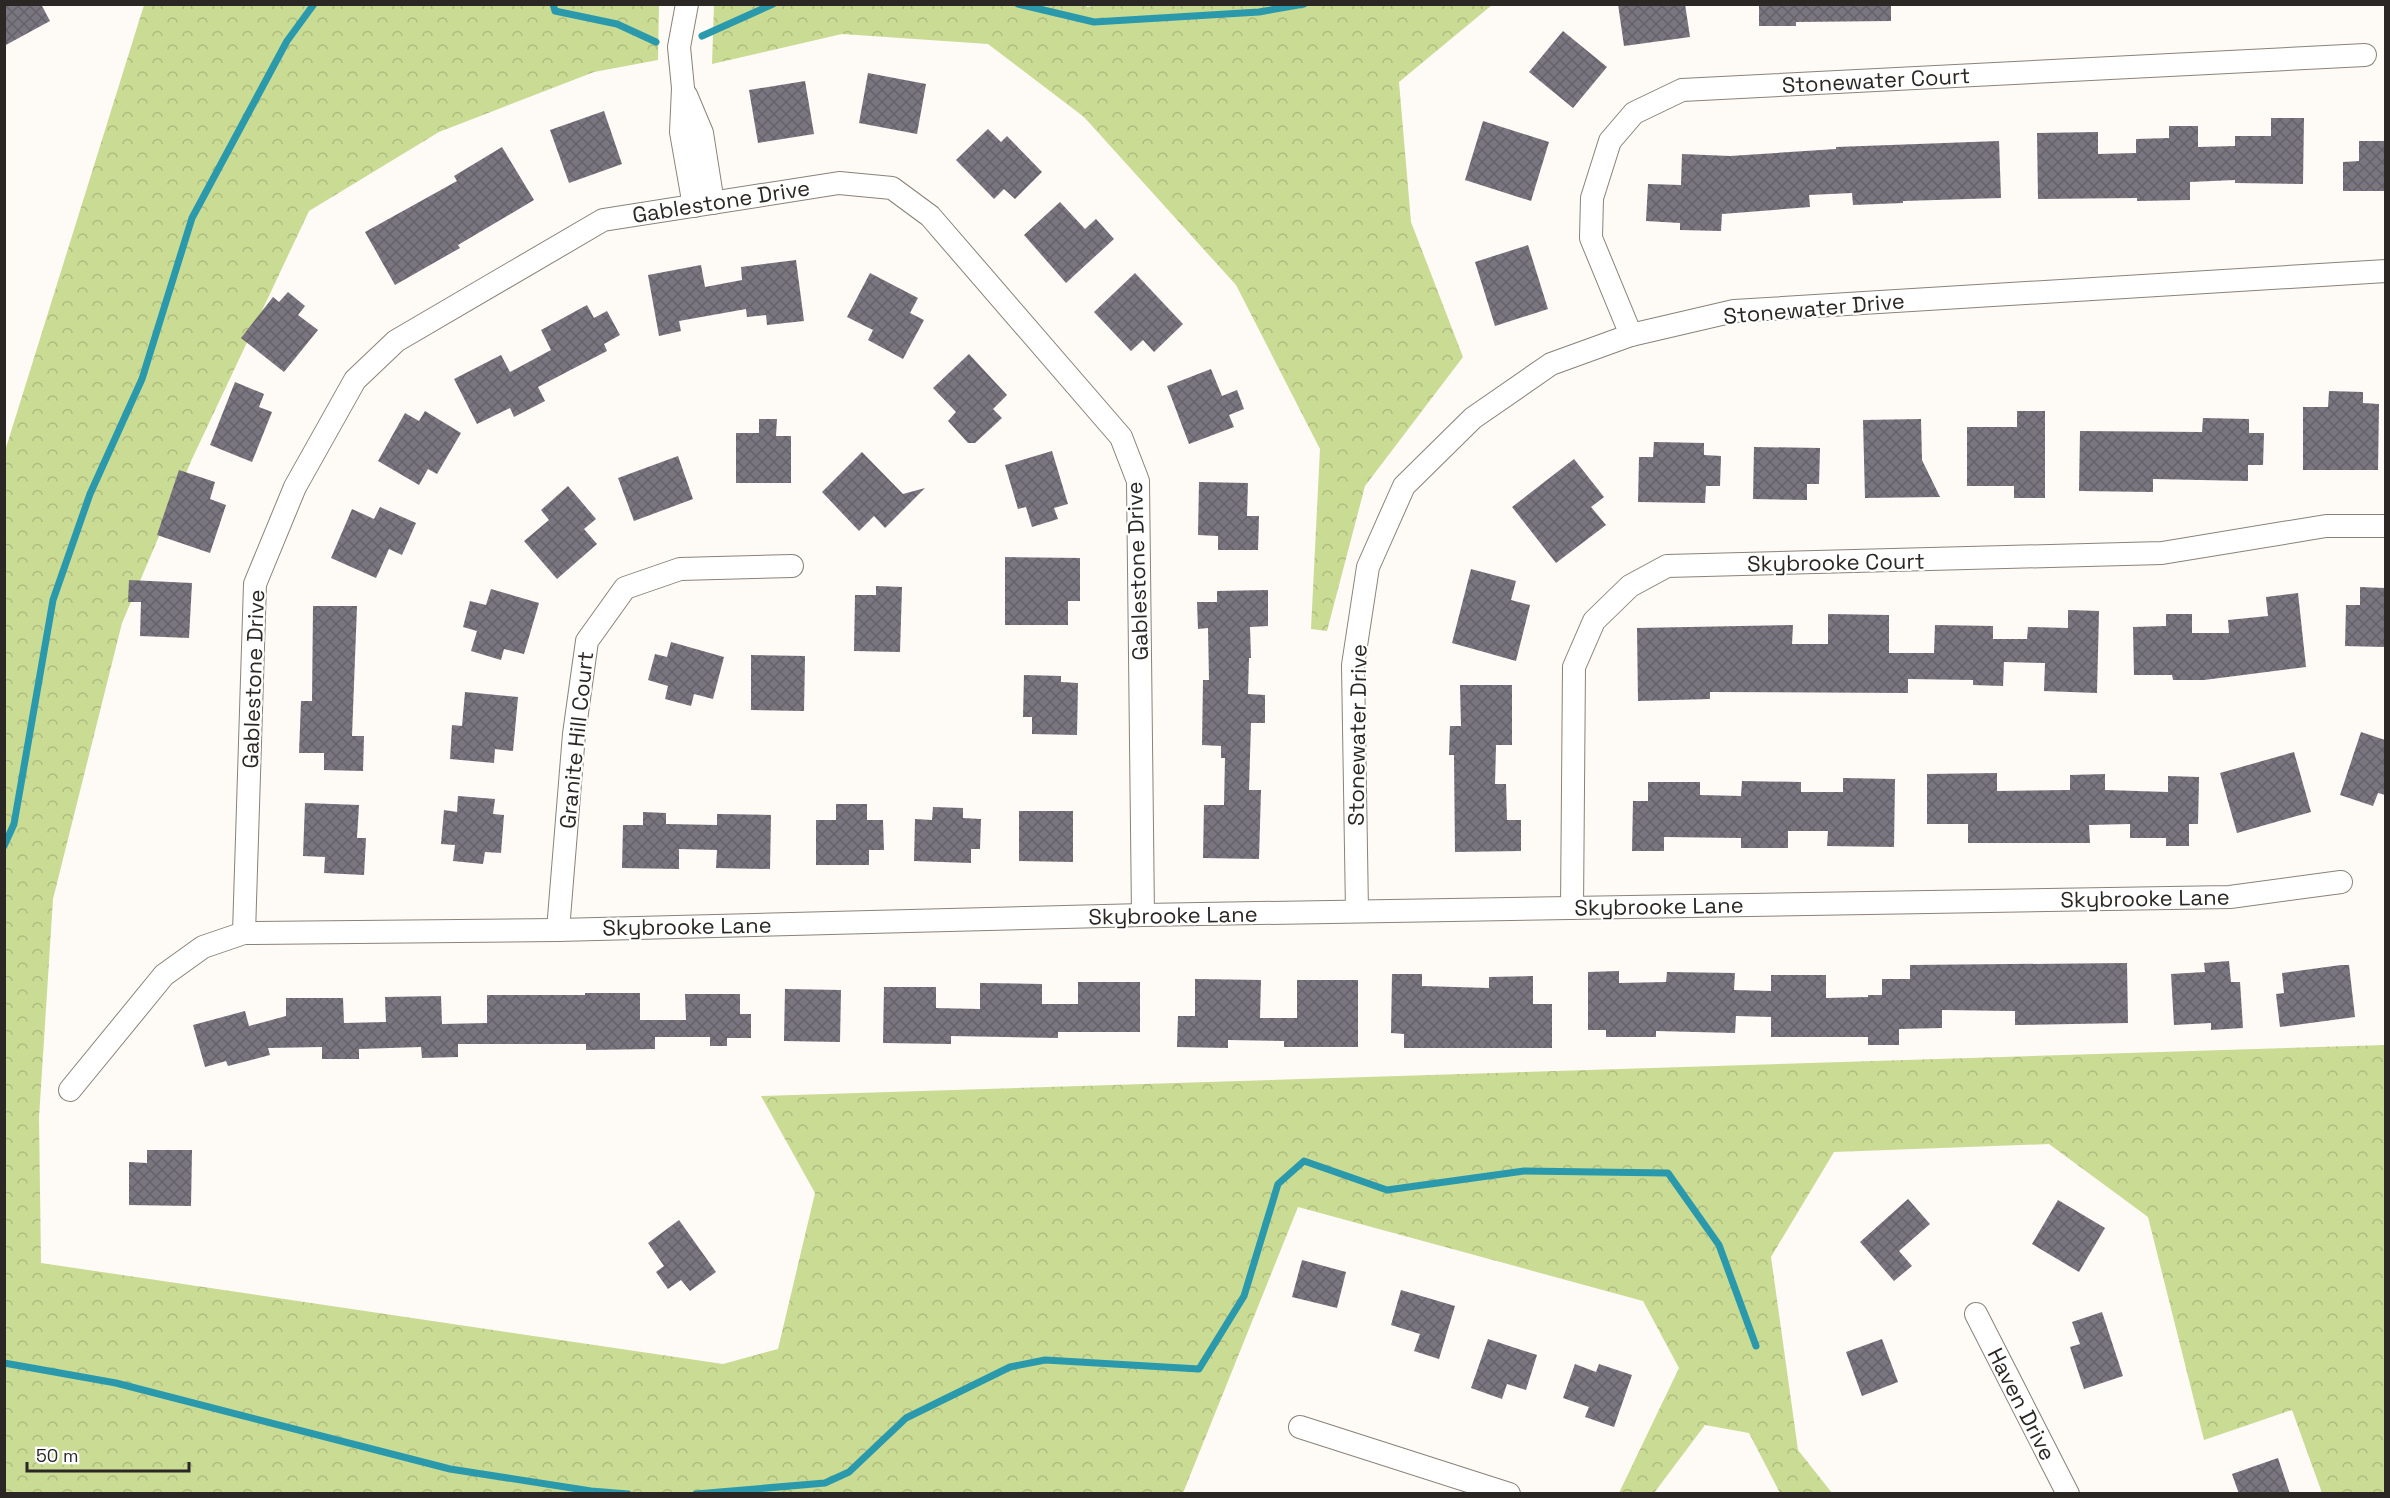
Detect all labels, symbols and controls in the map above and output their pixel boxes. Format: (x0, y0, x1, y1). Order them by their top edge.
street label: Stonewater Court (1781, 61, 1971, 99)
street label: Gablestone Drive (630, 173, 812, 229)
street label: Stonewater Drive (1722, 286, 1906, 330)
street label: Gablestone Drive (1120, 481, 1154, 661)
street label: Skybrooke Court (1747, 546, 1925, 578)
street label: Gablestone Drive (236, 589, 270, 769)
street label: Stonewater Drive (1341, 644, 1373, 826)
street label: Granite Hill Court (553, 650, 599, 830)
street label: Skybrooke Lane (2060, 883, 2230, 913)
street label: Skybrooke Lane (1574, 891, 1744, 921)
street label: Skybrooke Lane (1088, 900, 1258, 930)
street label: Skybrooke Lane (602, 911, 772, 941)
street label: Haven Drive (1982, 1343, 2062, 1465)
scale bar (27, 1435, 189, 1473)
text: 50 m (36, 1444, 78, 1467)

